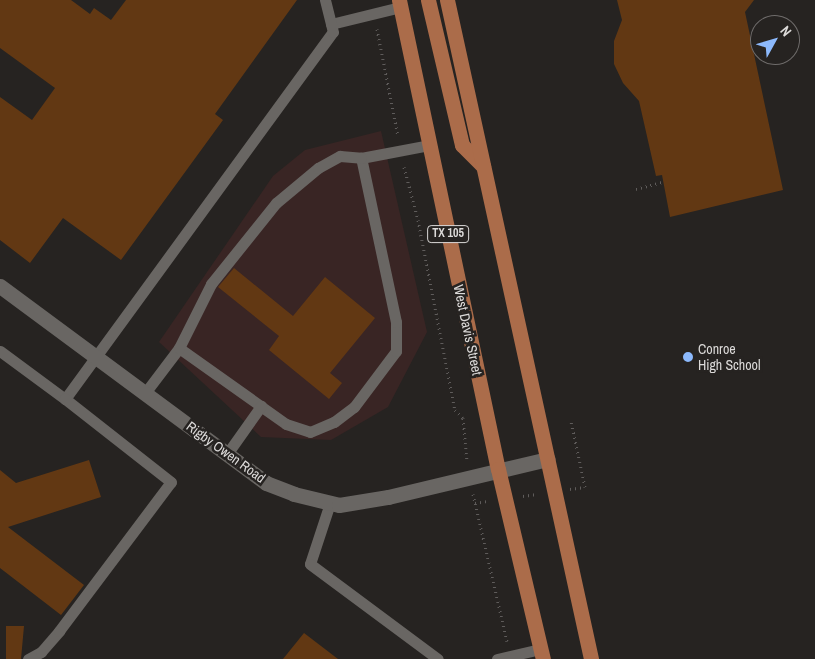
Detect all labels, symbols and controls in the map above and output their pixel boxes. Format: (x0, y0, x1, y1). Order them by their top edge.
north arrow (750, 15, 800, 65)
text: N (776, 22, 795, 40)
road number: TX 105 (427, 224, 469, 243)
street label: West Davis Street (450, 283, 486, 377)
place label: Conroe High School (698, 341, 761, 374)
marker: Conroe High School (682, 351, 694, 363)
street label: Rigby Owen Road (183, 418, 269, 486)

